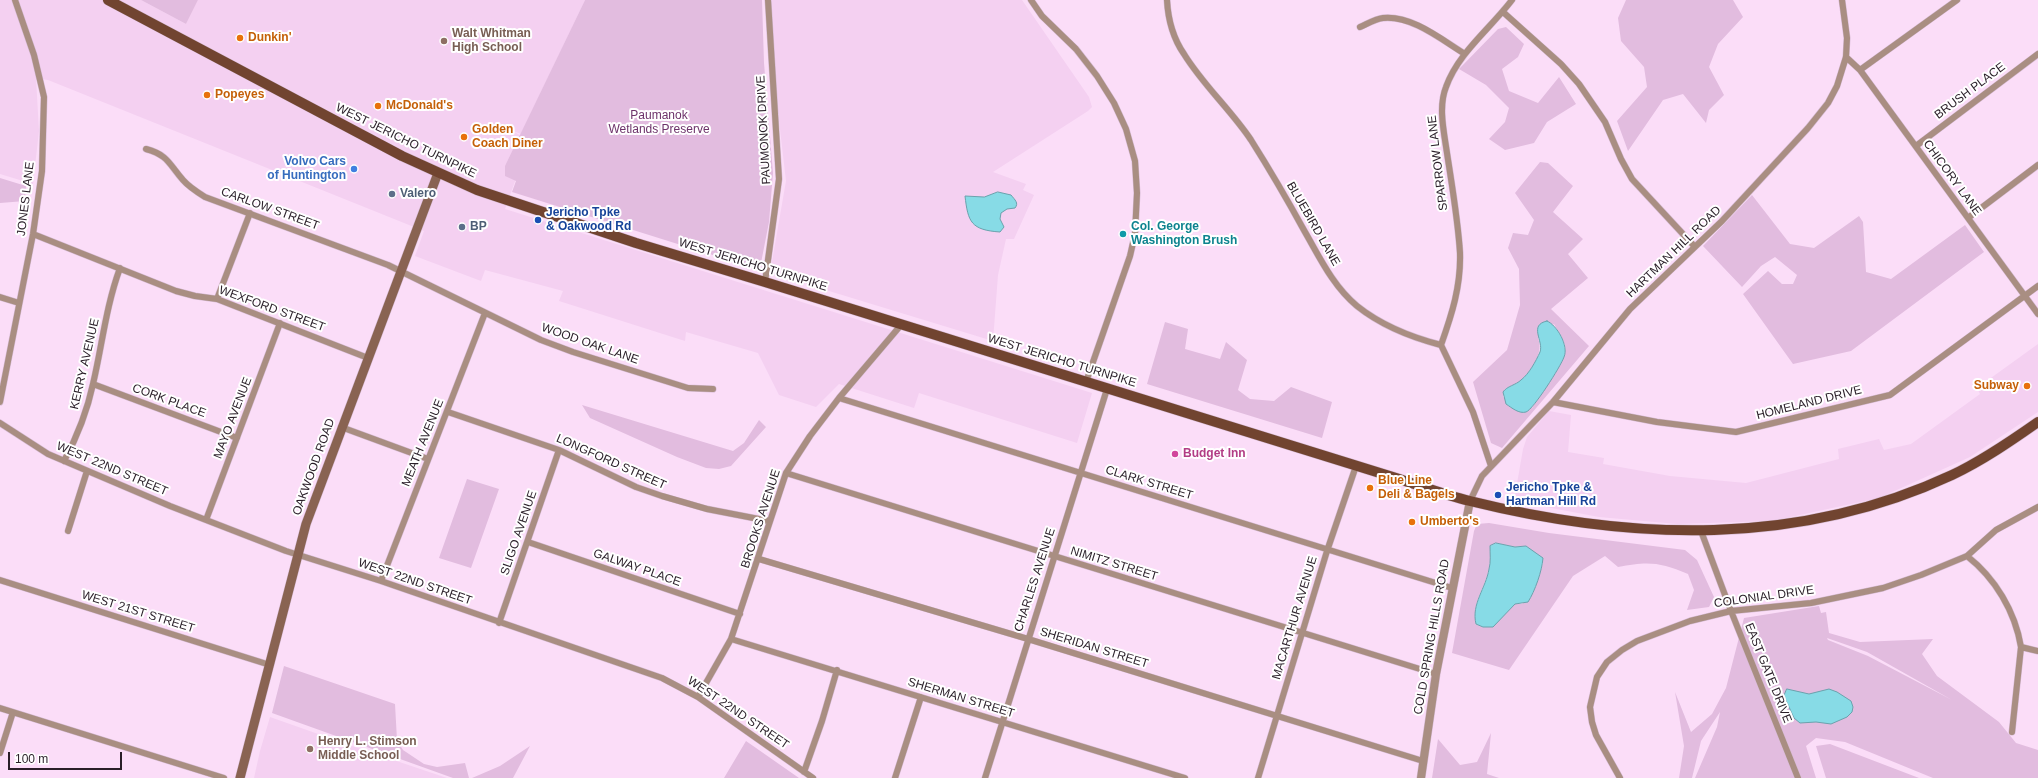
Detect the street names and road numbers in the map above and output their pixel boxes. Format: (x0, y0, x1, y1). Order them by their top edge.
street label: BRUSH PLACE (1932, 60, 2008, 122)
street label: PAUMONOK DRIVE (754, 75, 774, 185)
street label: WEST JERICHO TURNPIKE (333, 101, 479, 181)
street label: SPARROW LANE (1425, 115, 1451, 211)
street label: CHICORY LANE (1920, 137, 1984, 219)
street label: JONES LANE (14, 161, 38, 237)
street label: BLUEBIRD LANE (1283, 179, 1343, 269)
street label: CARLOW STREET (219, 185, 321, 233)
street label: HARTMAN HILL ROAD (1624, 203, 1724, 301)
street label: WEST JERICHO TURNPIKE (677, 236, 829, 294)
street label: WEXFORD STREET (217, 283, 327, 335)
street label: KERRY AVENUE (68, 317, 102, 411)
street label: WOOD OAK LANE (539, 321, 641, 367)
street label: WEST JERICHO TURNPIKE (986, 332, 1138, 390)
street label: MAYO AVENUE (211, 375, 255, 461)
street label: CORK PLACE (130, 381, 208, 421)
street label: HOMELAND DRIVE (1755, 383, 1863, 423)
street label: MEATH AVENUE (399, 397, 447, 489)
street label: OAKWOOD ROAD (290, 417, 338, 517)
street label: LONGFORD STREET (554, 431, 668, 493)
street label: WEST 22ND STREET (54, 439, 170, 499)
street label: CLARK STREET (1104, 463, 1194, 503)
street label: BROOKS AVENUE (738, 468, 784, 570)
street label: SLIGO AVENUE (498, 489, 540, 577)
street label: CHARLES AVENUE (1011, 526, 1059, 634)
street label: NIMITZ STREET (1069, 544, 1159, 584)
street label: GALWAY PLACE (591, 546, 683, 590)
street label: MACARTHUR AVENUE (1269, 555, 1321, 681)
street label: WEST 22ND STREET (356, 556, 474, 608)
street label: COLD SPRING HILLS ROAD (1411, 558, 1453, 716)
street label: COLONIAL DRIVE (1713, 583, 1815, 611)
street label: WEST 21ST STREET (80, 588, 196, 636)
street label: EAST GATE DRIVE (1741, 621, 1795, 725)
street label: SHERIDAN STREET (1038, 625, 1150, 671)
street label: WEST 22ND STREET (685, 674, 791, 752)
street label: SHERMAN STREET (906, 675, 1016, 721)

